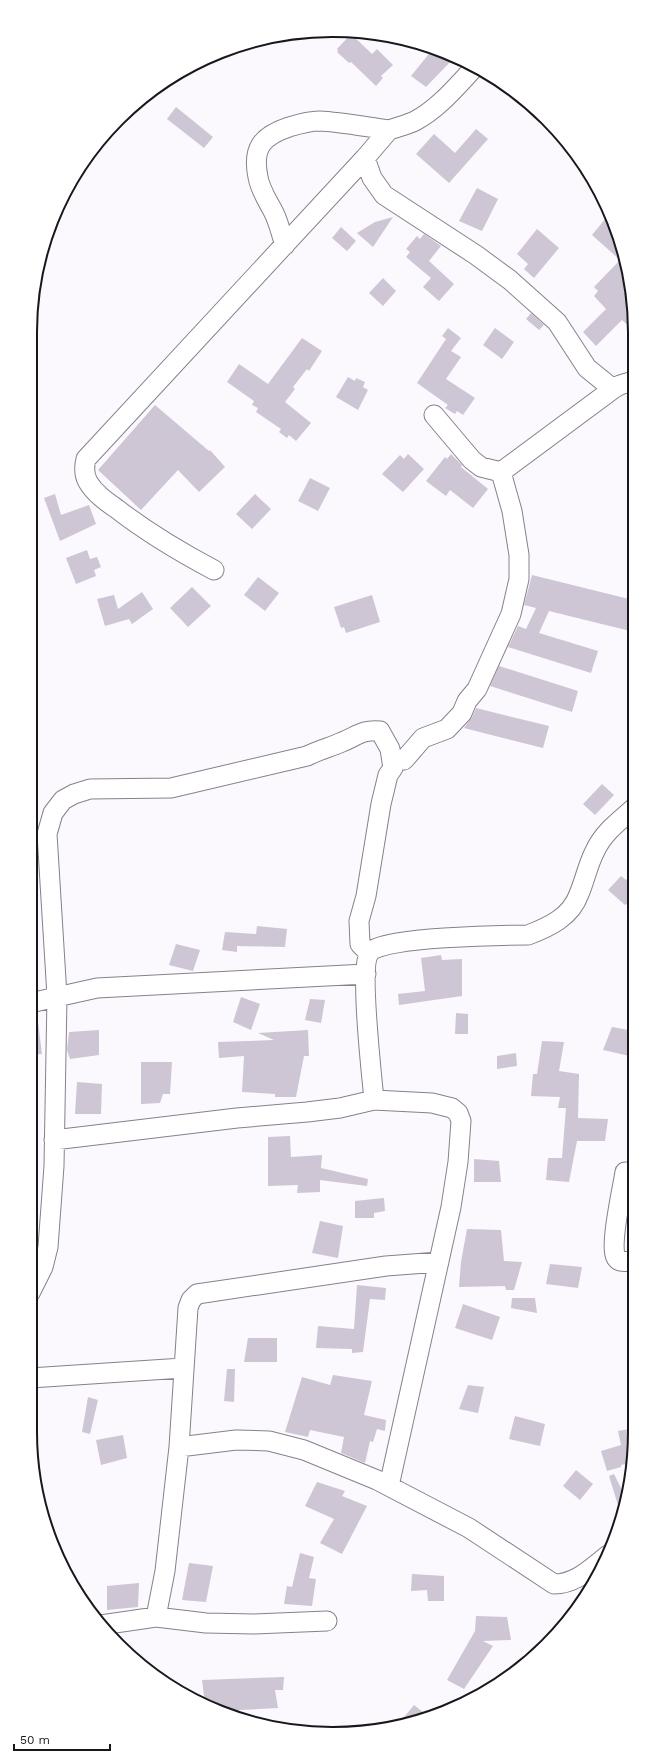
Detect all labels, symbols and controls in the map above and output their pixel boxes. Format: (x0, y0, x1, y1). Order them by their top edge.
scale bar (14, 1726, 110, 1752)
text: 50 m (20, 1733, 50, 1747)

